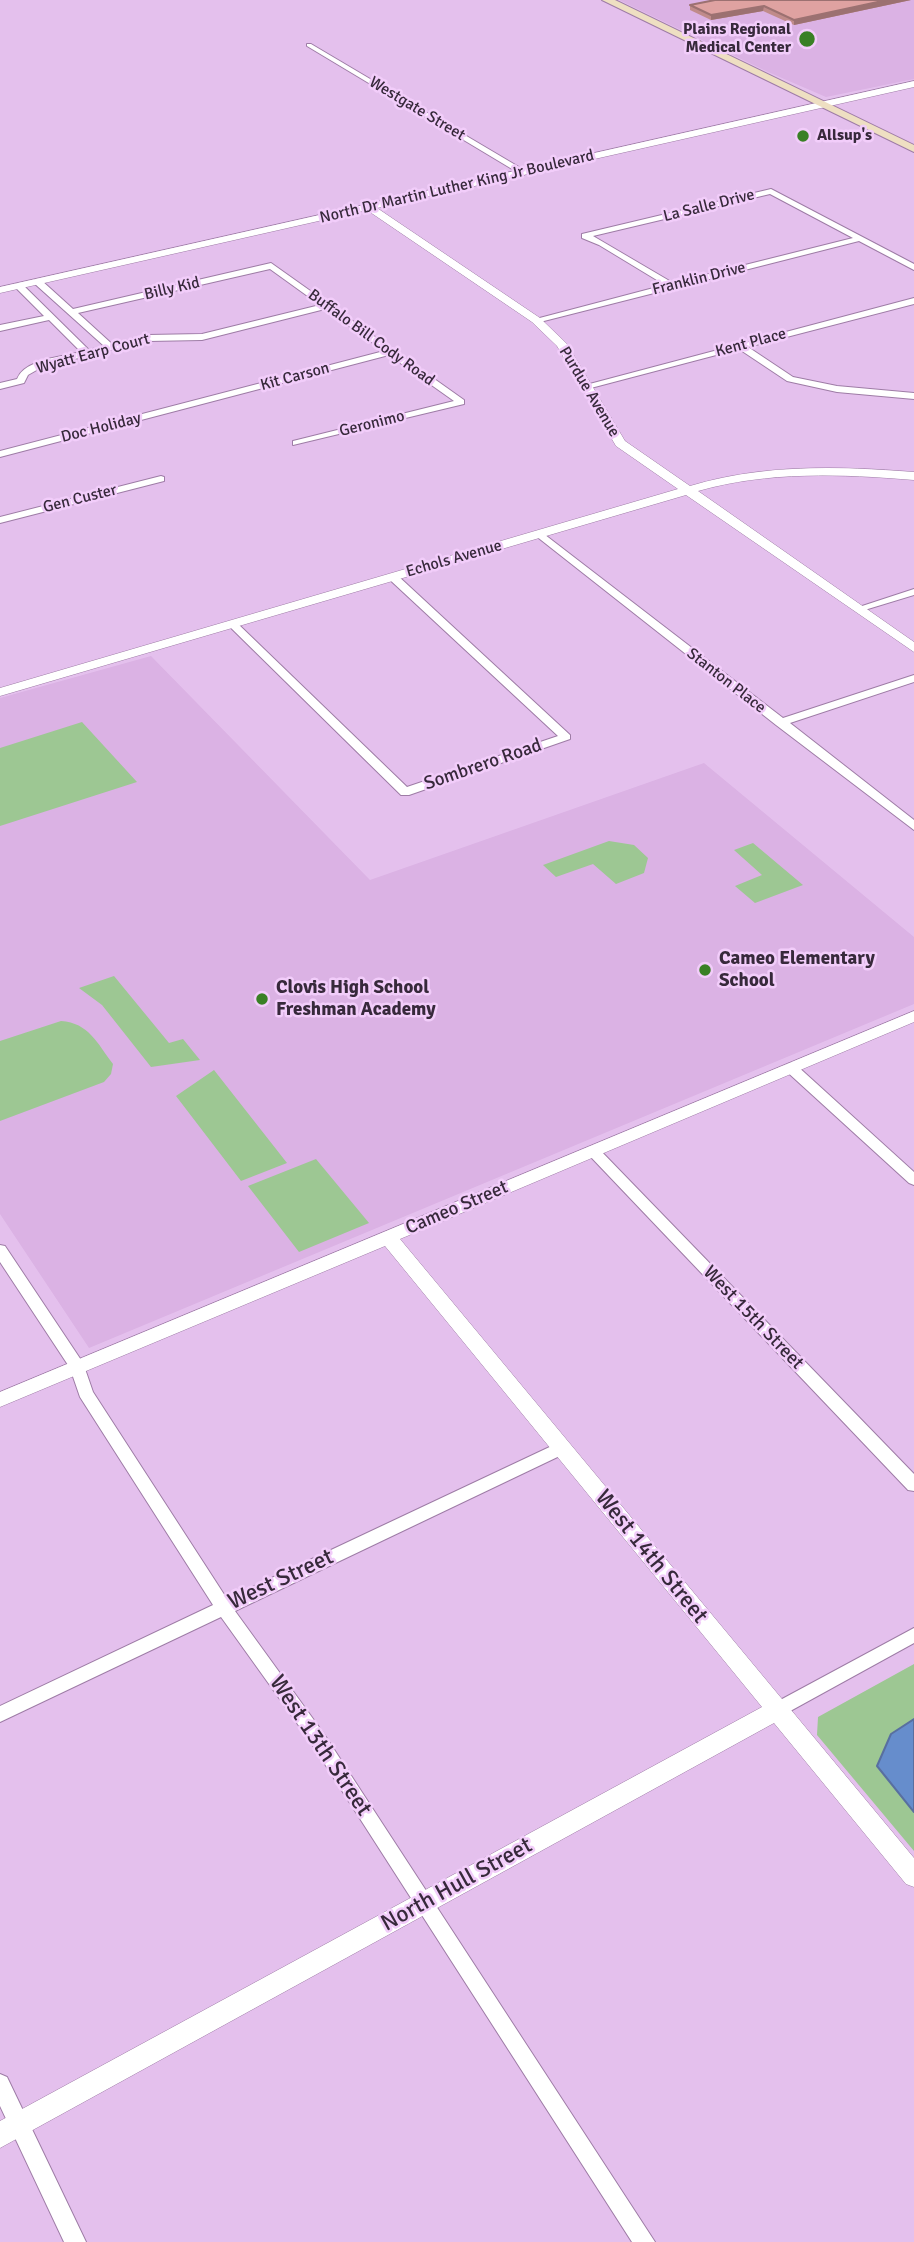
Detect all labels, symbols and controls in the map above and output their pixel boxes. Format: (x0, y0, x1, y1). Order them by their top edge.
place label: Plains Regional Medical Center (683, 20, 791, 58)
marker: Plains Regional Medical Center (797, 29, 817, 49)
street label: Westgate Street (366, 73, 468, 145)
place label: Allsup's (817, 126, 872, 146)
marker: Allsup's (795, 128, 811, 144)
street label: North Dr Martin Luther King Jr Boulevard (318, 146, 596, 228)
street label: La Salle Drive (661, 185, 757, 227)
street label: Franklin Drive (650, 258, 748, 300)
street label: Billy Kid (142, 273, 202, 305)
street label: Buffalo Bill Cody Road (304, 286, 438, 390)
street label: Kent Place (714, 324, 788, 362)
street label: Wyatt Earp Court (34, 330, 152, 378)
street label: Purdue Avenue (554, 343, 624, 441)
street label: Kit Carson (258, 359, 332, 395)
street label: Geronimo (337, 407, 407, 441)
street label: Doc Holiday (59, 409, 143, 447)
street label: Gen Custer (41, 481, 119, 517)
street label: Echols Avenue (404, 536, 504, 582)
street label: Stanton Place (683, 644, 769, 718)
street label: Sombrero Road (421, 734, 545, 796)
place label: Cameo Elementary School (719, 948, 875, 992)
marker: Cameo Elementary School (697, 962, 713, 978)
place label: Clovis High School Freshman Academy (276, 977, 436, 1021)
marker: Clovis High School Freshman Academy (254, 991, 270, 1007)
street label: Cameo Street (402, 1176, 512, 1240)
street label: West 15th Street (698, 1261, 808, 1375)
street label: West 14th Street (589, 1485, 713, 1629)
street label: West Street (224, 1544, 338, 1616)
street label: West 13th Street (263, 1670, 377, 1822)
street label: North Hull Street (377, 1832, 537, 1938)

